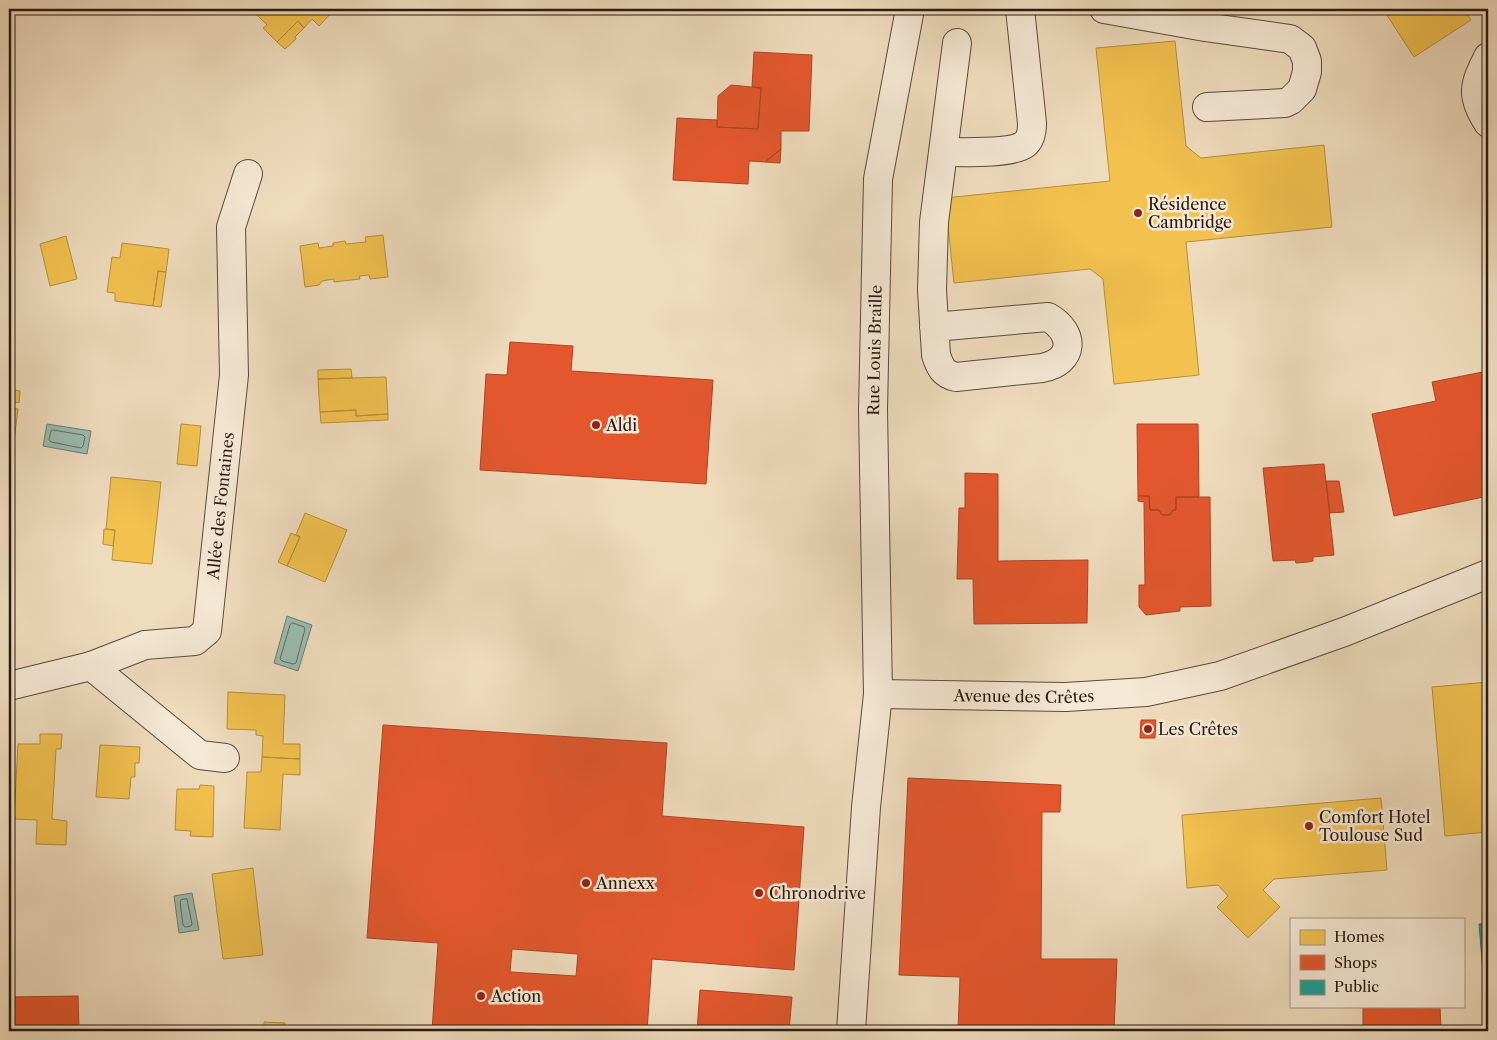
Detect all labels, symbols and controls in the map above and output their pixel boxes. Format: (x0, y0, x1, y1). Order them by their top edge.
place label: Résidence Cambridge (1148, 194, 1232, 232)
marker: Résidence Cambridge (1132, 207, 1144, 219)
street label: Rue Louis Braille (863, 285, 886, 416)
place label: Aldi (605, 415, 637, 435)
marker: Aldi (590, 419, 602, 431)
street label: Allée des Fontaines (202, 431, 238, 581)
street label: Avenue des Crêtes (953, 685, 1095, 707)
place label: Les Crêtes (1158, 719, 1238, 739)
marker: Les Crêtes (1142, 723, 1154, 735)
place label: Comfort Hotel Toulouse Sud (1319, 807, 1431, 845)
marker: Comfort Hotel Toulouse Sud (1303, 820, 1315, 832)
place label: Annexx (595, 873, 656, 893)
marker: Annexx (580, 877, 592, 889)
place label: Chronodrive (769, 883, 866, 903)
marker: Chronodrive (753, 887, 765, 899)
legend (1290, 918, 1464, 1008)
text: Homes (1334, 927, 1385, 946)
text: Shops (1334, 953, 1377, 972)
text: Public (1334, 977, 1379, 996)
place label: Action (490, 986, 541, 1006)
marker: Action (475, 990, 487, 1002)

